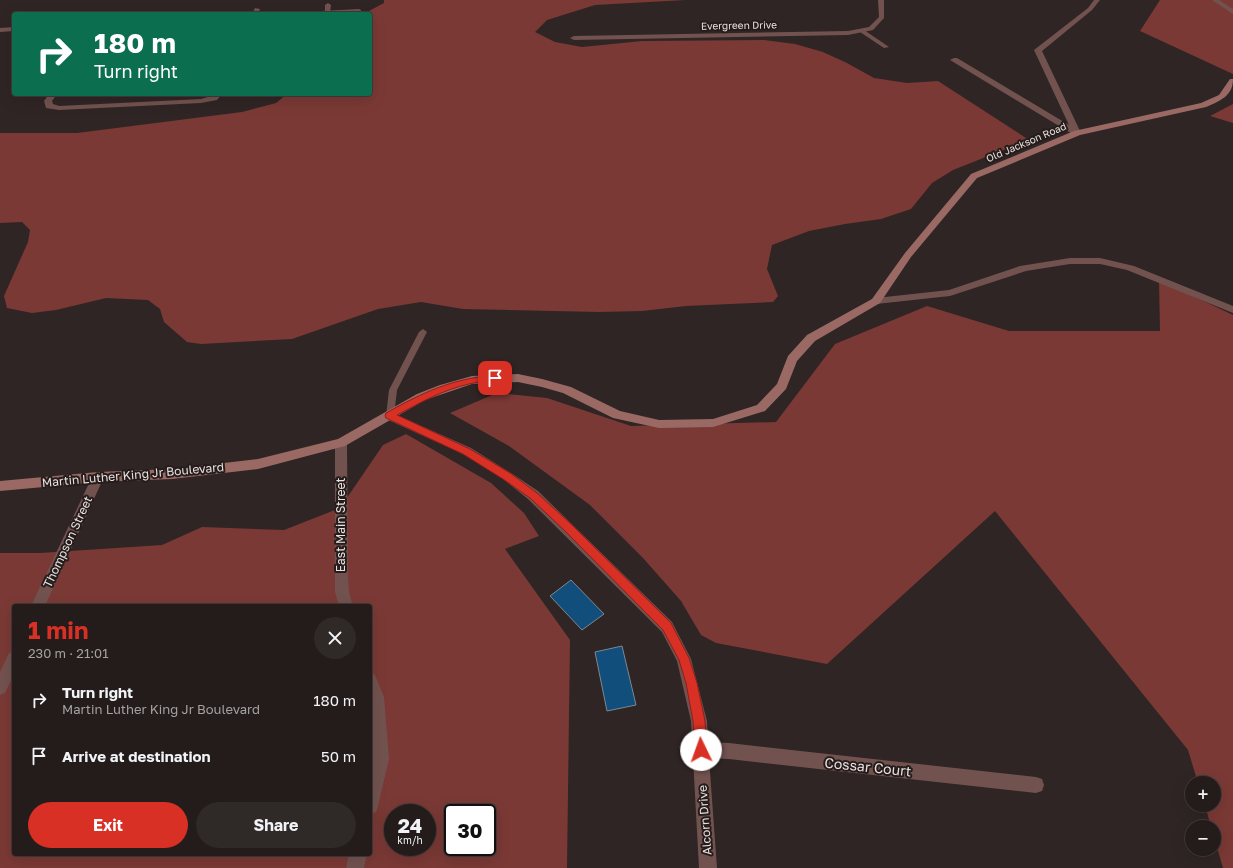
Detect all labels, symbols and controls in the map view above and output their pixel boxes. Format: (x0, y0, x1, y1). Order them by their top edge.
street label: Evergreen Drive (701, 18, 777, 32)
text: 180 m (94, 26, 176, 59)
icon: right (28, 28, 80, 80)
text: Turn right (94, 60, 178, 82)
street label: Old Jackson Road (984, 120, 1068, 164)
pin (478, 361, 512, 395)
icon: arrive (484, 367, 506, 389)
street label: Martin Luther King Jr Boulevard (41, 459, 225, 490)
street label: East Main Street (333, 478, 348, 572)
street label: Thompson Street (40, 493, 95, 590)
text: 1 min (28, 615, 88, 644)
button: close (314, 617, 356, 659)
text: 230 m · 21:01 (28, 645, 108, 661)
text: Turn right (62, 683, 133, 701)
icon: right (28, 689, 50, 711)
text: 180 m (313, 691, 356, 709)
text: Martin Luther King Jr Boulevard (62, 701, 260, 717)
position arrow (680, 729, 722, 771)
icon: arrive (28, 745, 50, 767)
text: Arrive at destination (62, 747, 211, 765)
text: 50 m (321, 747, 356, 765)
street label: Cossar Court (824, 753, 912, 780)
map controls (1185, 776, 1221, 856)
button: + (1185, 776, 1221, 812)
street label: Alcorn Drive (695, 785, 714, 856)
button: Exit (28, 802, 188, 848)
button: Share (196, 802, 356, 848)
speed limit sign: 30 (444, 804, 496, 856)
text: 24 (398, 813, 422, 837)
button: − (1185, 820, 1221, 856)
text: km/h (397, 834, 423, 846)

